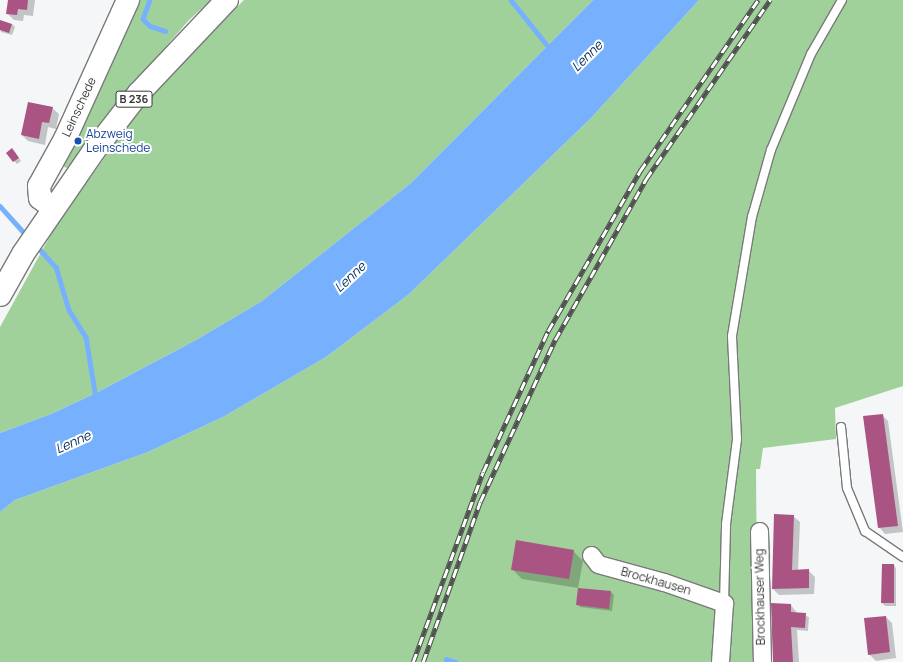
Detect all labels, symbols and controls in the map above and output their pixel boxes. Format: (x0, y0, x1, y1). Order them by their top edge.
water label: Lenne (568, 37, 606, 75)
street label: Leinschede (59, 75, 99, 139)
road number: B 236 (115, 90, 153, 108)
place label: Abzweig Leinschede (86, 127, 150, 155)
marker: Abzweig Leinschede (73, 136, 83, 146)
water label: Lenne (331, 259, 369, 295)
water label: Lenne (53, 427, 93, 457)
street label: Brockhauser Weg (752, 548, 768, 646)
street label: Brockhausen (619, 564, 693, 598)

